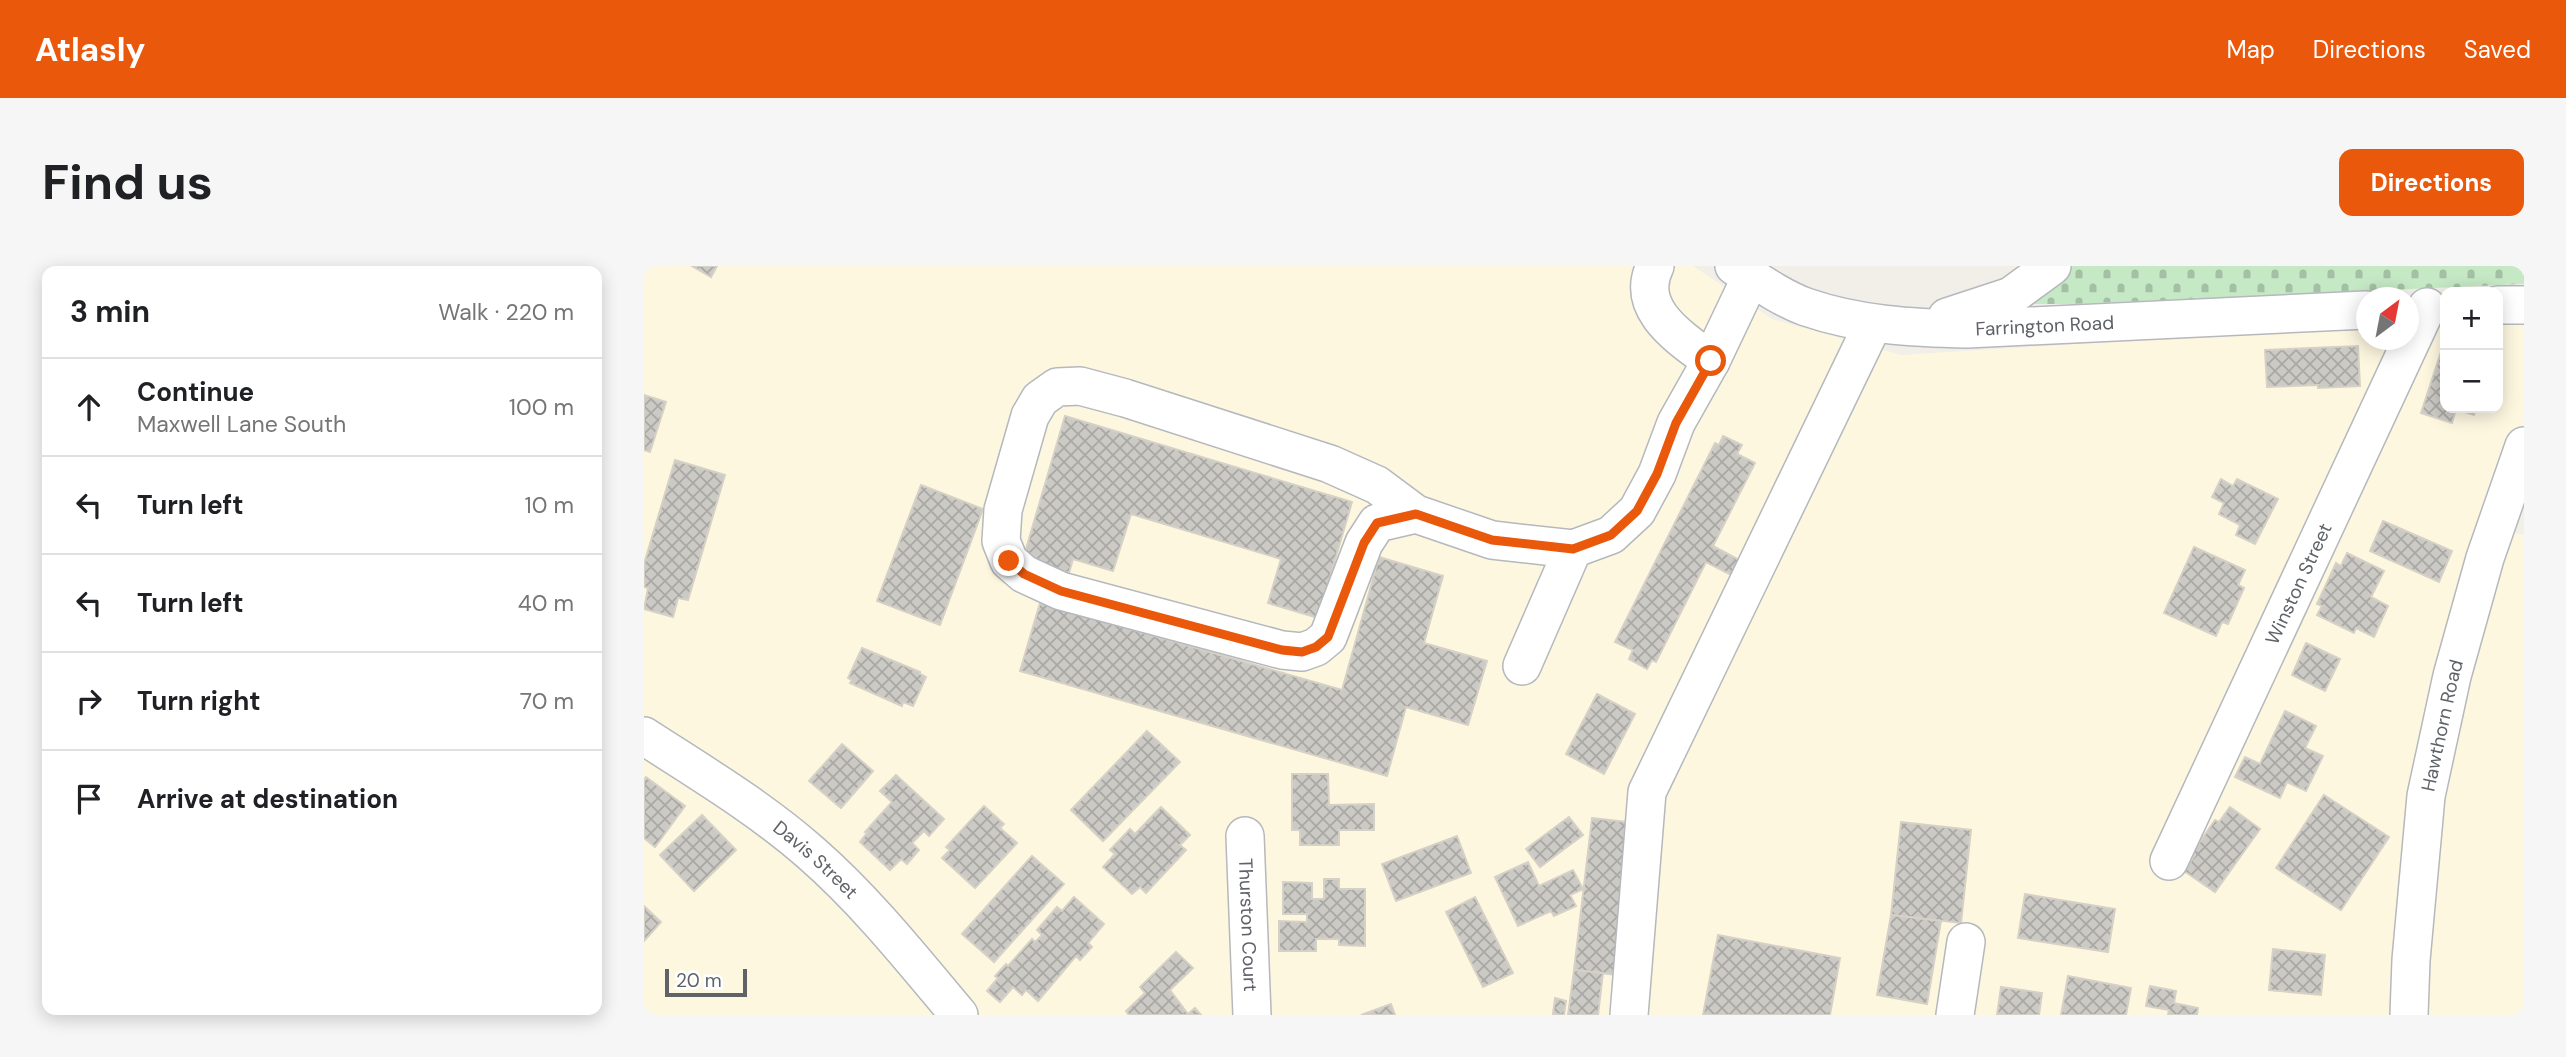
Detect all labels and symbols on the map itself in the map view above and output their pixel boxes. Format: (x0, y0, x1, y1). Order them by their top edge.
north arrow (2356, 287, 2419, 350)
street label: Farrington Road (1975, 310, 2115, 342)
route start (1695, 345, 1726, 376)
street label: Winston Street (2260, 519, 2338, 649)
route end (993, 545, 1024, 576)
street label: Hawthorn Road (2415, 657, 2469, 794)
street label: Davis Street (768, 815, 864, 904)
street label: Thurston Court (1233, 858, 1263, 992)
scale bar (665, 966, 747, 998)

